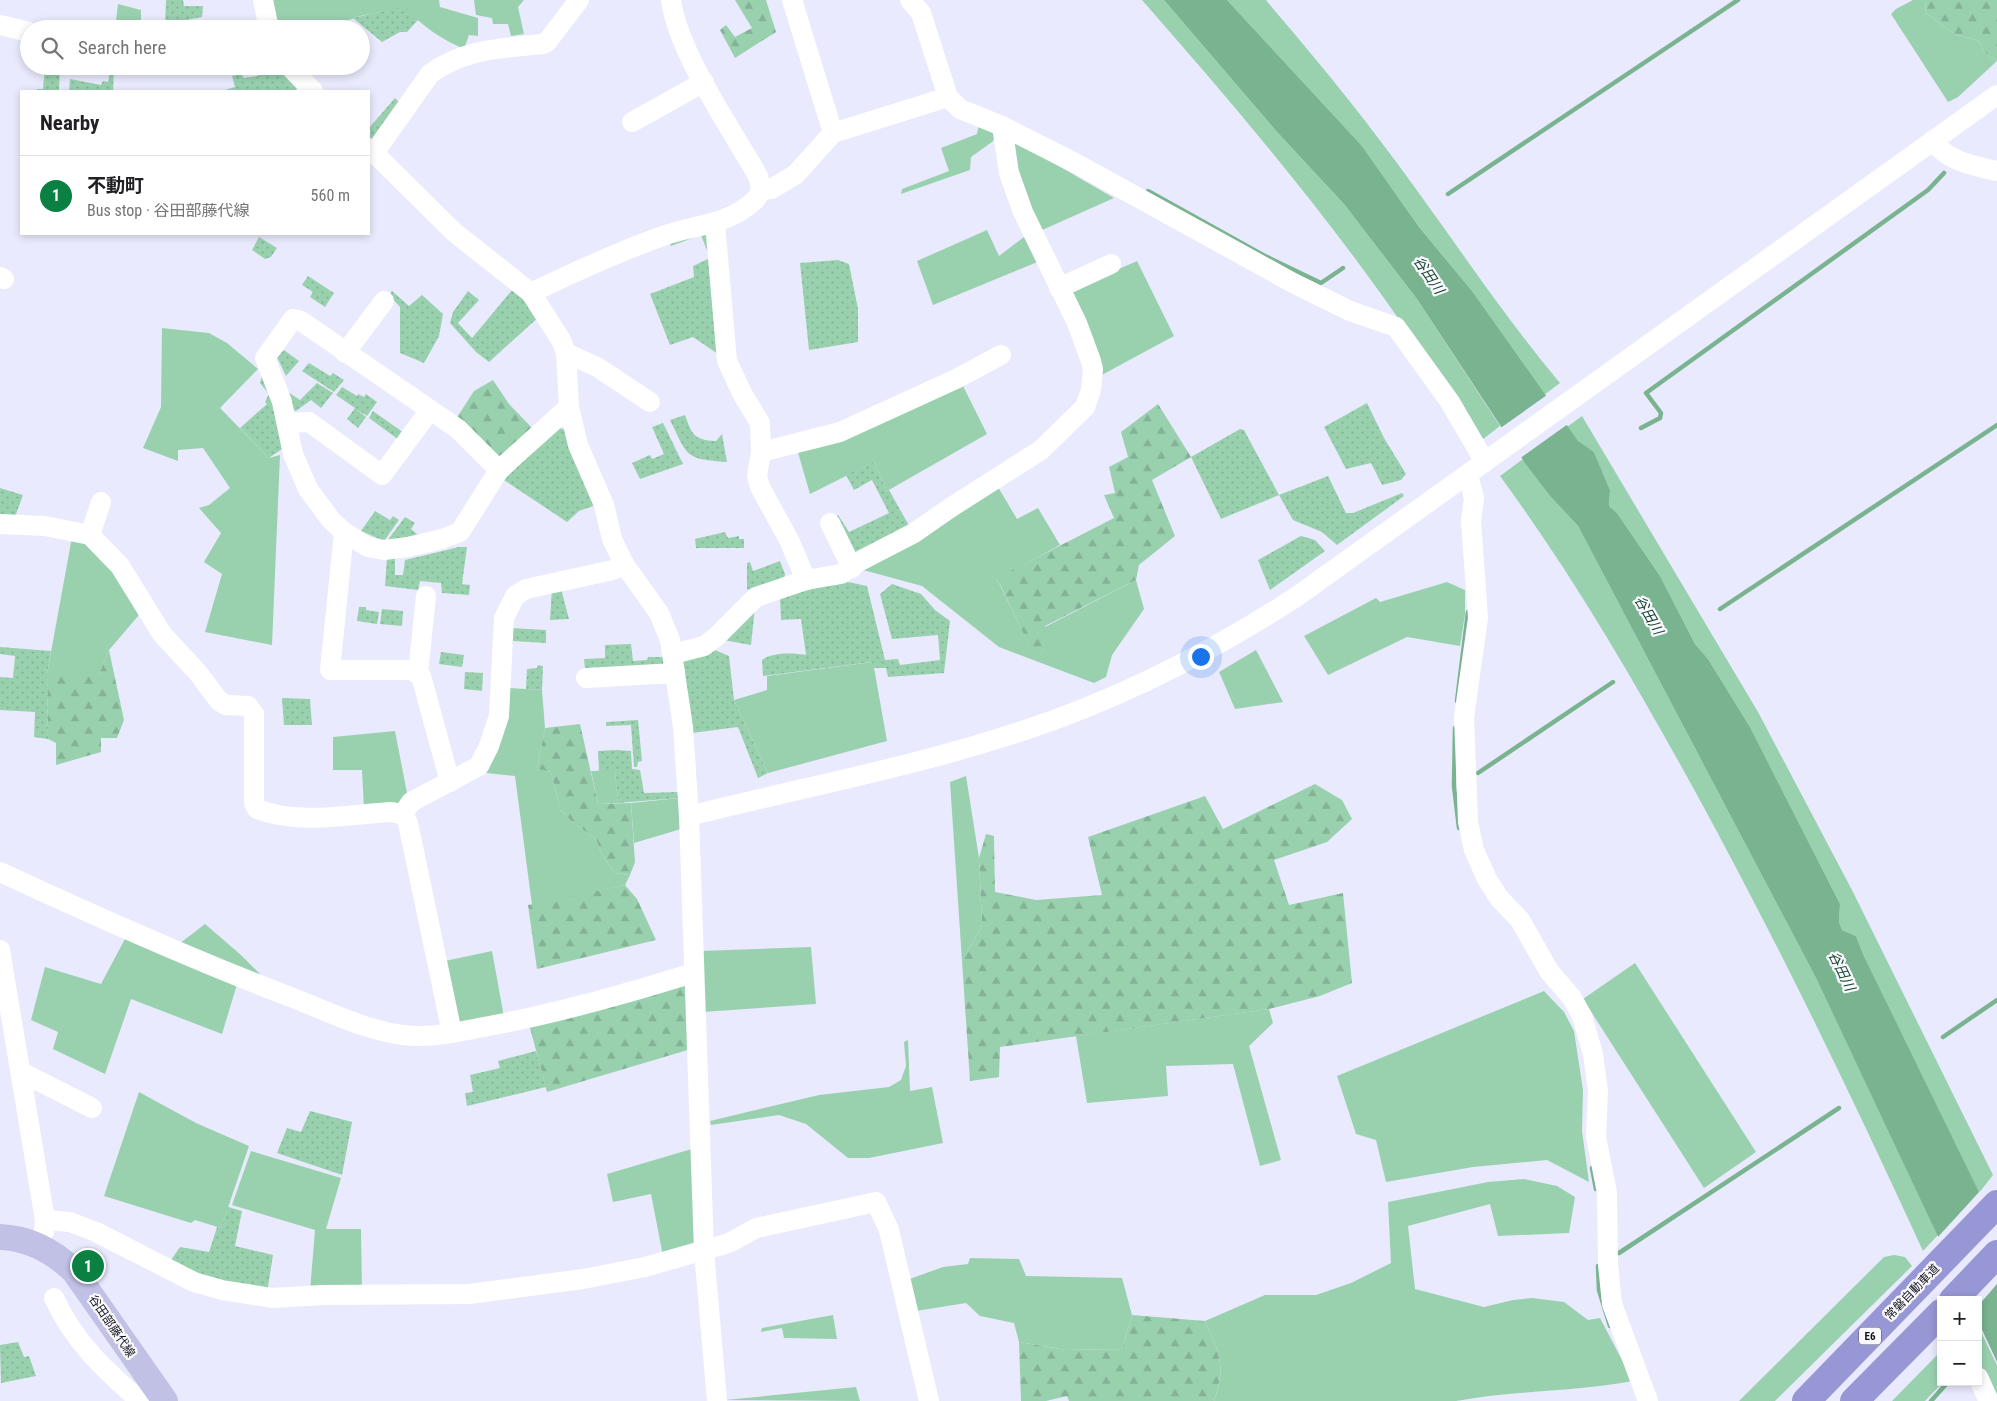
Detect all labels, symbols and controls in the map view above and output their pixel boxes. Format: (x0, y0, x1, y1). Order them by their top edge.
search box (20, 20, 370, 75)
icon: search (38, 34, 66, 62)
text: Search here (78, 36, 166, 59)
text: Nearby (40, 111, 99, 135)
text: 不動町 (87, 174, 144, 197)
text: 1 (52, 186, 60, 205)
text: 560 m (311, 186, 350, 205)
text: Bus stop · 谷田部藤代線 (87, 201, 249, 220)
water label: 谷田川 (1411, 253, 1448, 299)
water label: 谷田川 (1632, 593, 1667, 639)
your location (1188, 644, 1214, 670)
water label: 谷田川 (1826, 949, 1859, 995)
pin: 1 (72, 1247, 104, 1285)
street label: 常磐自動車道 (1882, 1261, 1942, 1323)
street label: 谷田部藤代線 (86, 1292, 138, 1360)
map controls (1937, 1296, 1982, 1386)
button: + (1937, 1296, 1982, 1341)
road number: E6 (1859, 1328, 1881, 1344)
button: − (1937, 1341, 1982, 1386)

